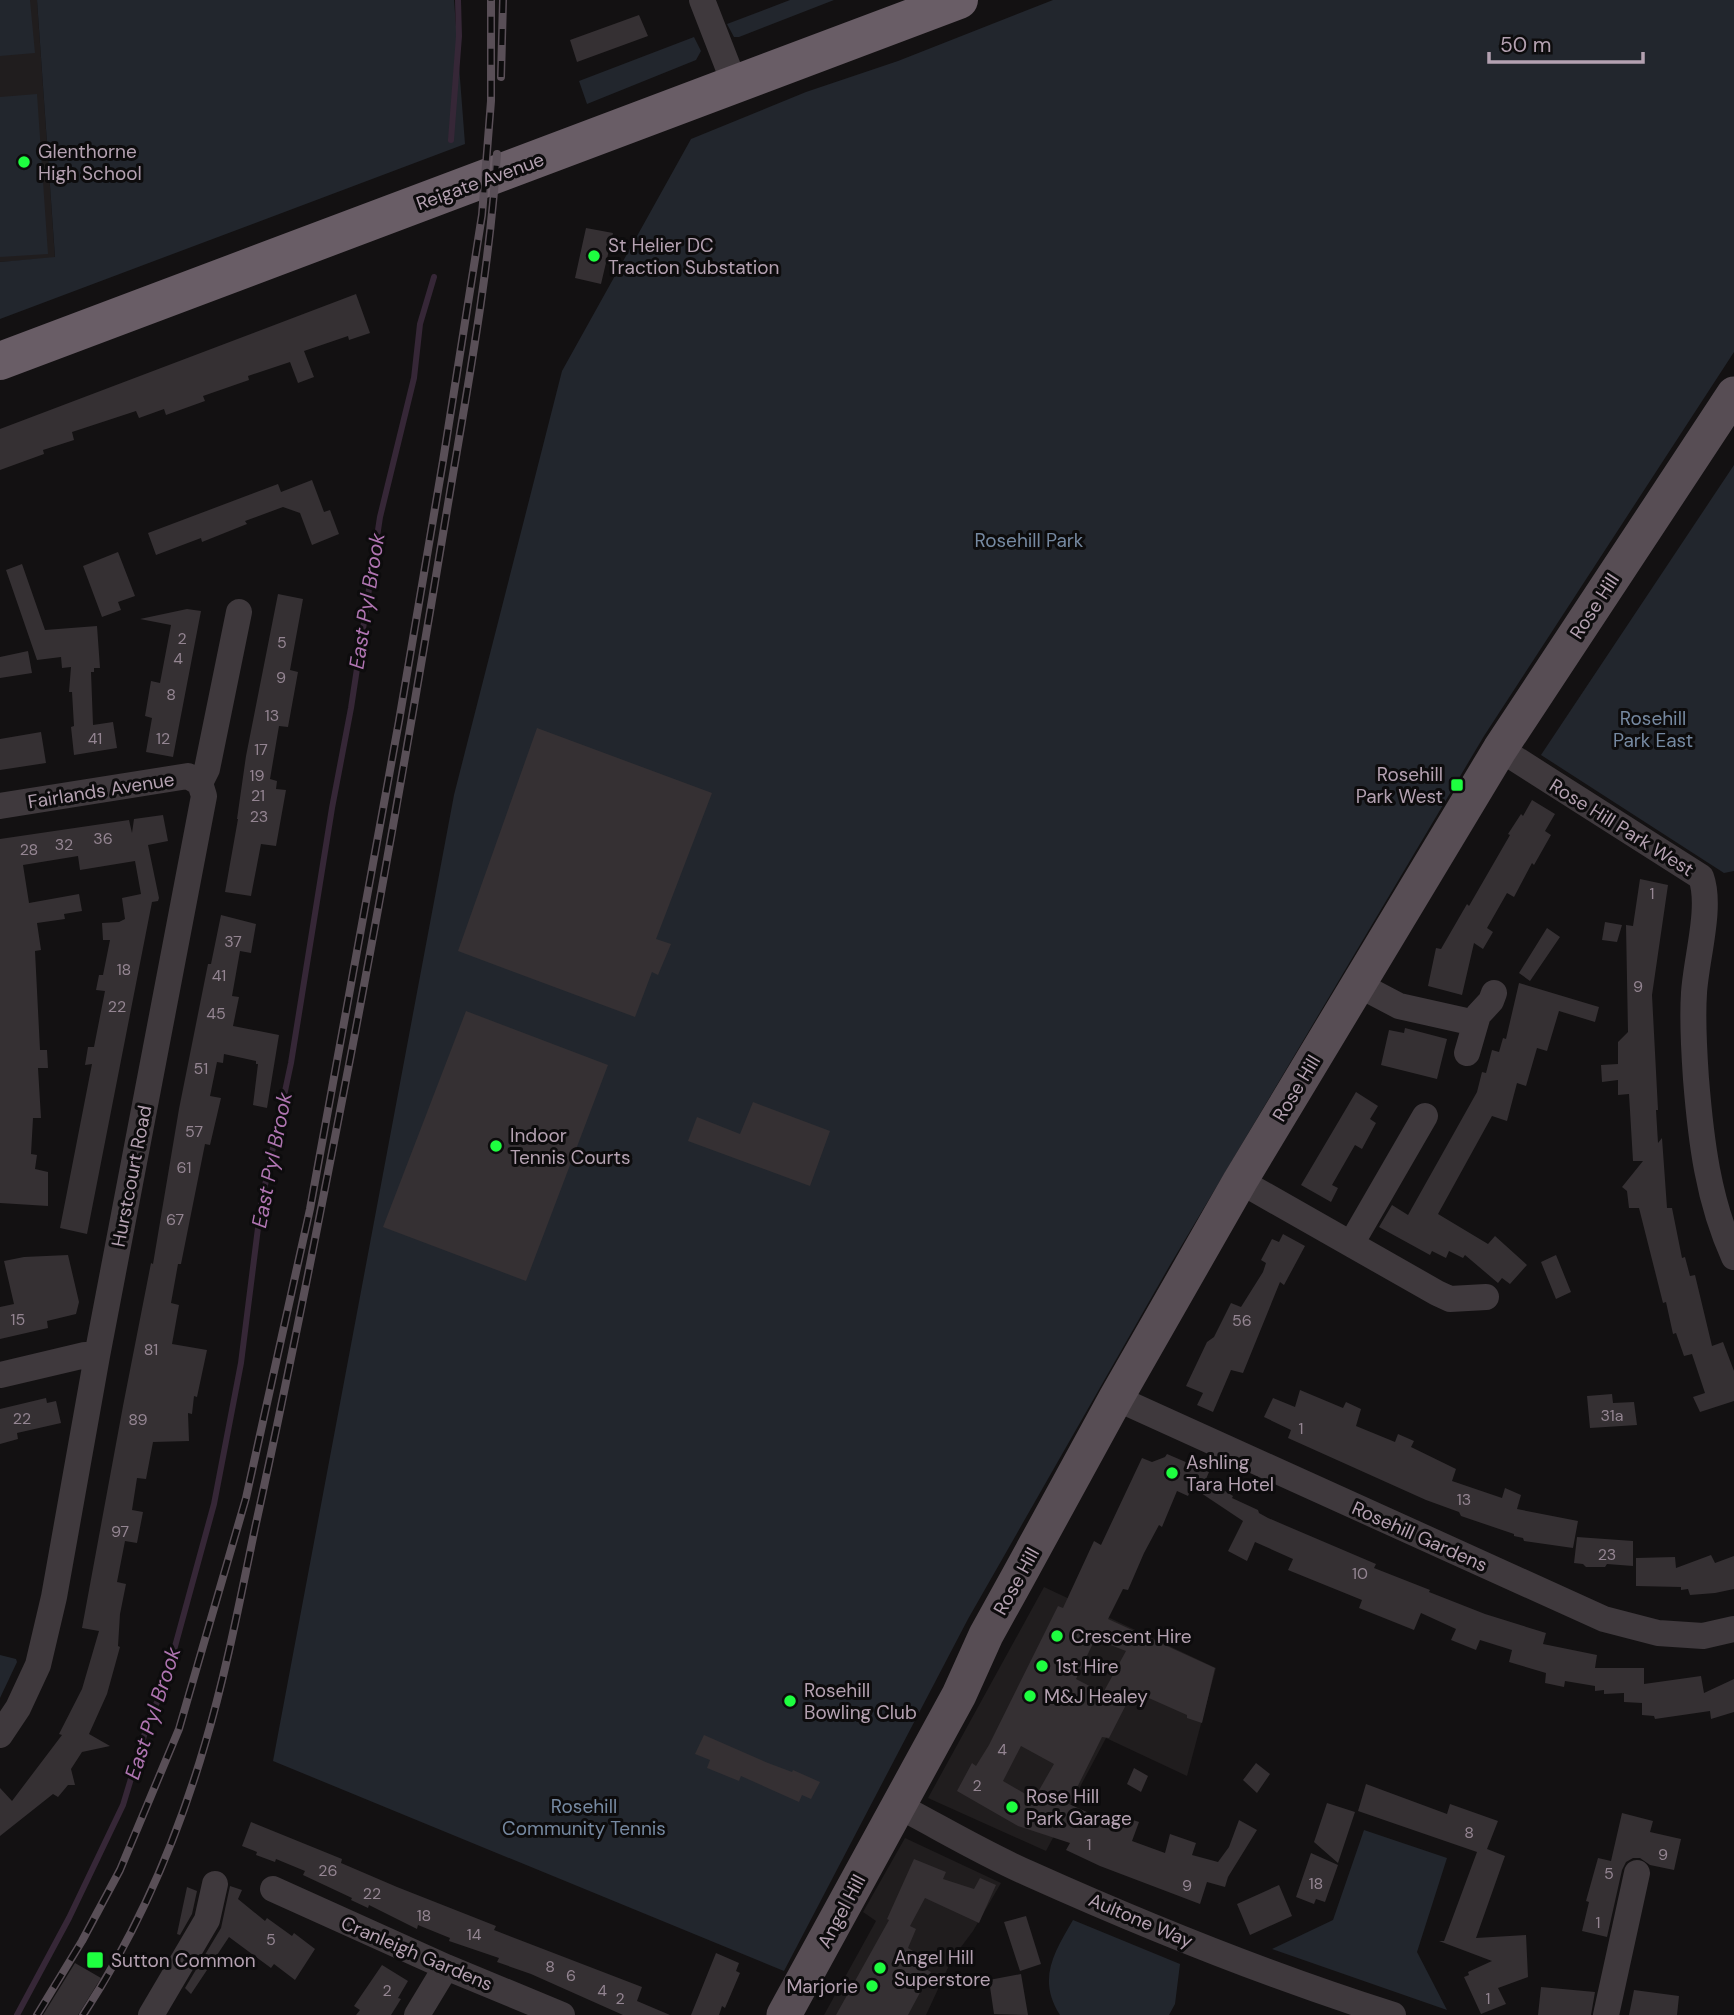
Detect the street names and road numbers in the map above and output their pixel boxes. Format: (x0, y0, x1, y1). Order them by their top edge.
street label: Reigate Avenue (413, 147, 548, 216)
street label: Rose Hill (1564, 569, 1625, 644)
street label: Fairlands Avenue (26, 767, 176, 814)
street label: Rose Hill Park West (1545, 773, 1699, 882)
street label: Rose Hill (1267, 1050, 1326, 1126)
street label: Hurstcourt Road (105, 1103, 157, 1249)
street label: Rosehill Gardens (1348, 1495, 1492, 1578)
street label: Rose Hill (988, 1543, 1045, 1619)
street label: Angel Hill (812, 1870, 871, 1952)
street label: Aultone Way (1085, 1887, 1197, 1954)
street label: Cranleigh Gardens (337, 1910, 497, 1997)

